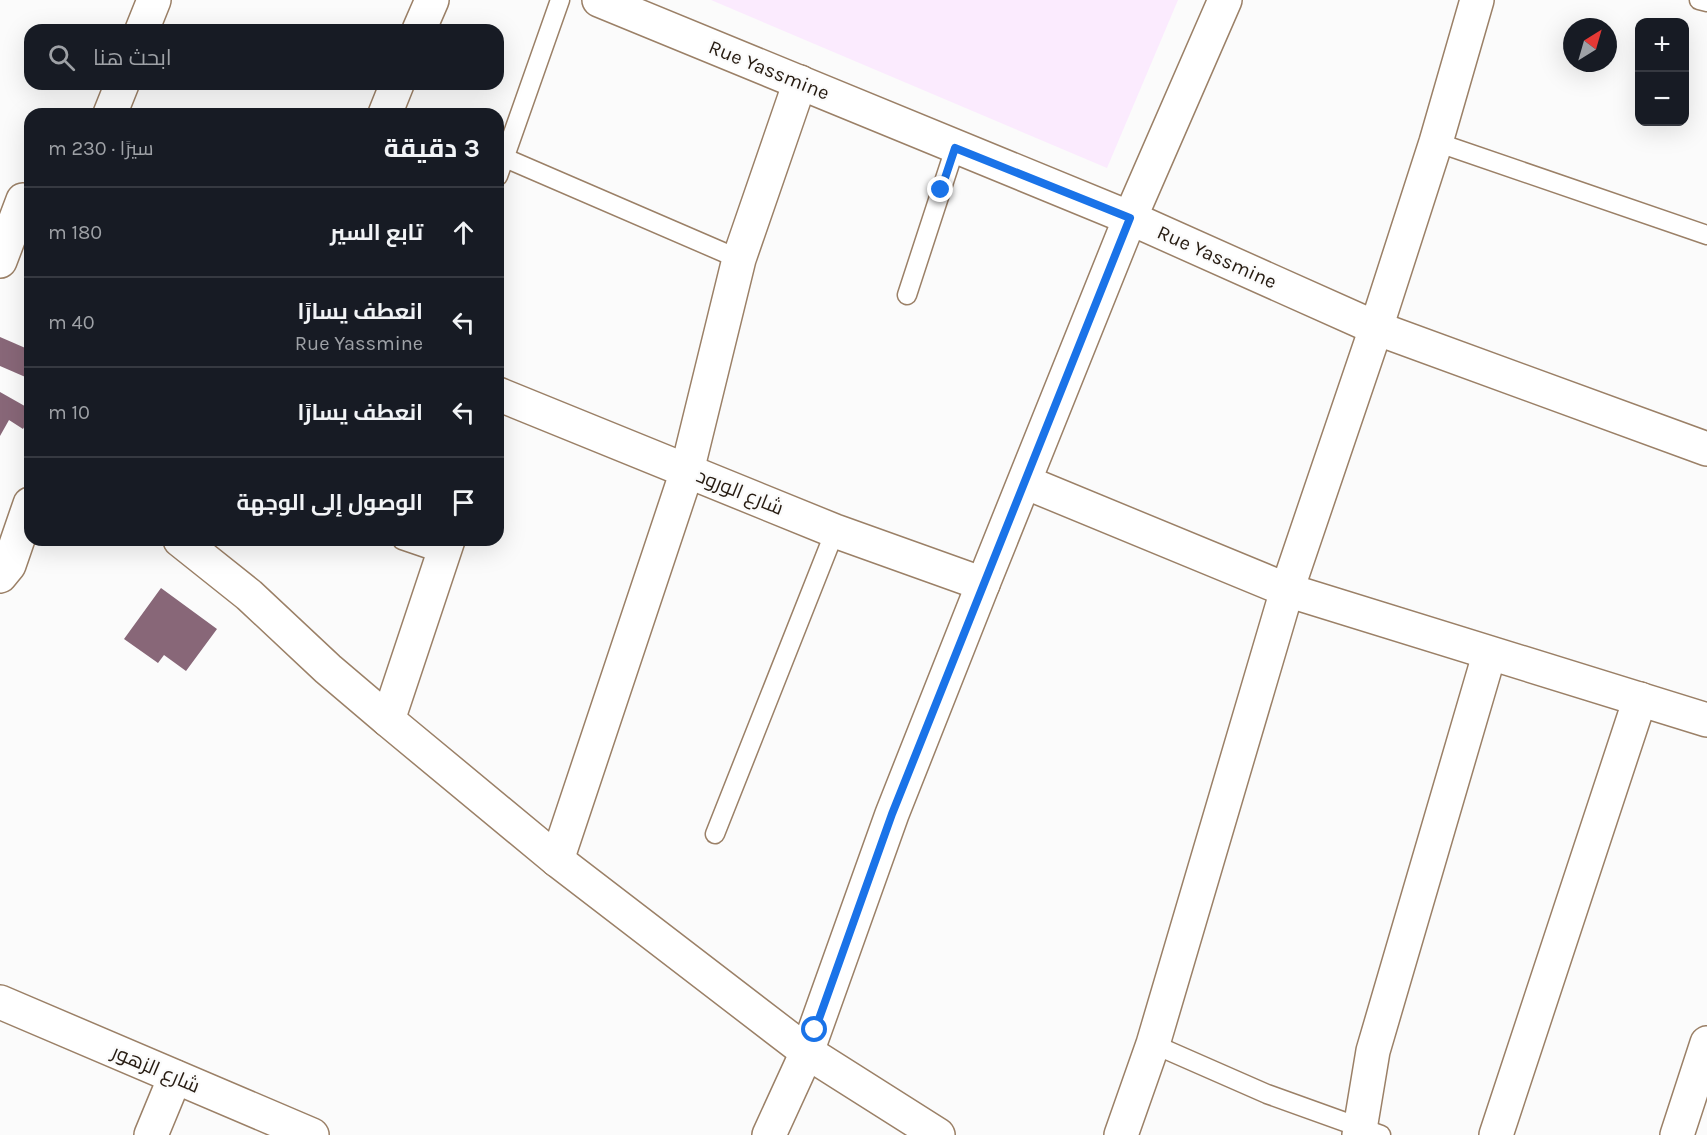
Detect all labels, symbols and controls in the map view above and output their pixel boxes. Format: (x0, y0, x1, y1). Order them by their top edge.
north arrow (1563, 18, 1617, 72)
map controls (1635, 18, 1689, 126)
button: + (1635, 18, 1689, 72)
search box (24, 24, 504, 90)
street label: Rue Yassmine (705, 35, 833, 105)
icon: search (45, 41, 78, 74)
text: ابحث هنا (93, 45, 172, 71)
button: − (1635, 72, 1689, 126)
text: 3 دقيقة (384, 133, 480, 164)
text: سيرًا · 230 m (48, 137, 154, 160)
route end (927, 176, 953, 202)
icon: ahead (447, 216, 480, 249)
text: تابع السير (330, 220, 423, 246)
street label: Rue Yassmine (1154, 220, 1280, 294)
text: 180 m (48, 221, 102, 244)
text: انعطف يسارًا (297, 299, 423, 325)
icon: left (447, 306, 480, 339)
text: 40 m (48, 311, 95, 334)
text: Rue Yassmine (295, 332, 423, 355)
icon: left (447, 396, 480, 429)
text: انعطف يسارًا (297, 400, 423, 426)
text: 10 m (48, 401, 90, 424)
street label: شارع الورود (692, 464, 787, 522)
icon: arrive (447, 486, 480, 519)
text: الوصول إلى الوجهة (237, 490, 423, 516)
route start (801, 1016, 827, 1042)
street label: شارع الزهور (107, 1040, 203, 1100)

